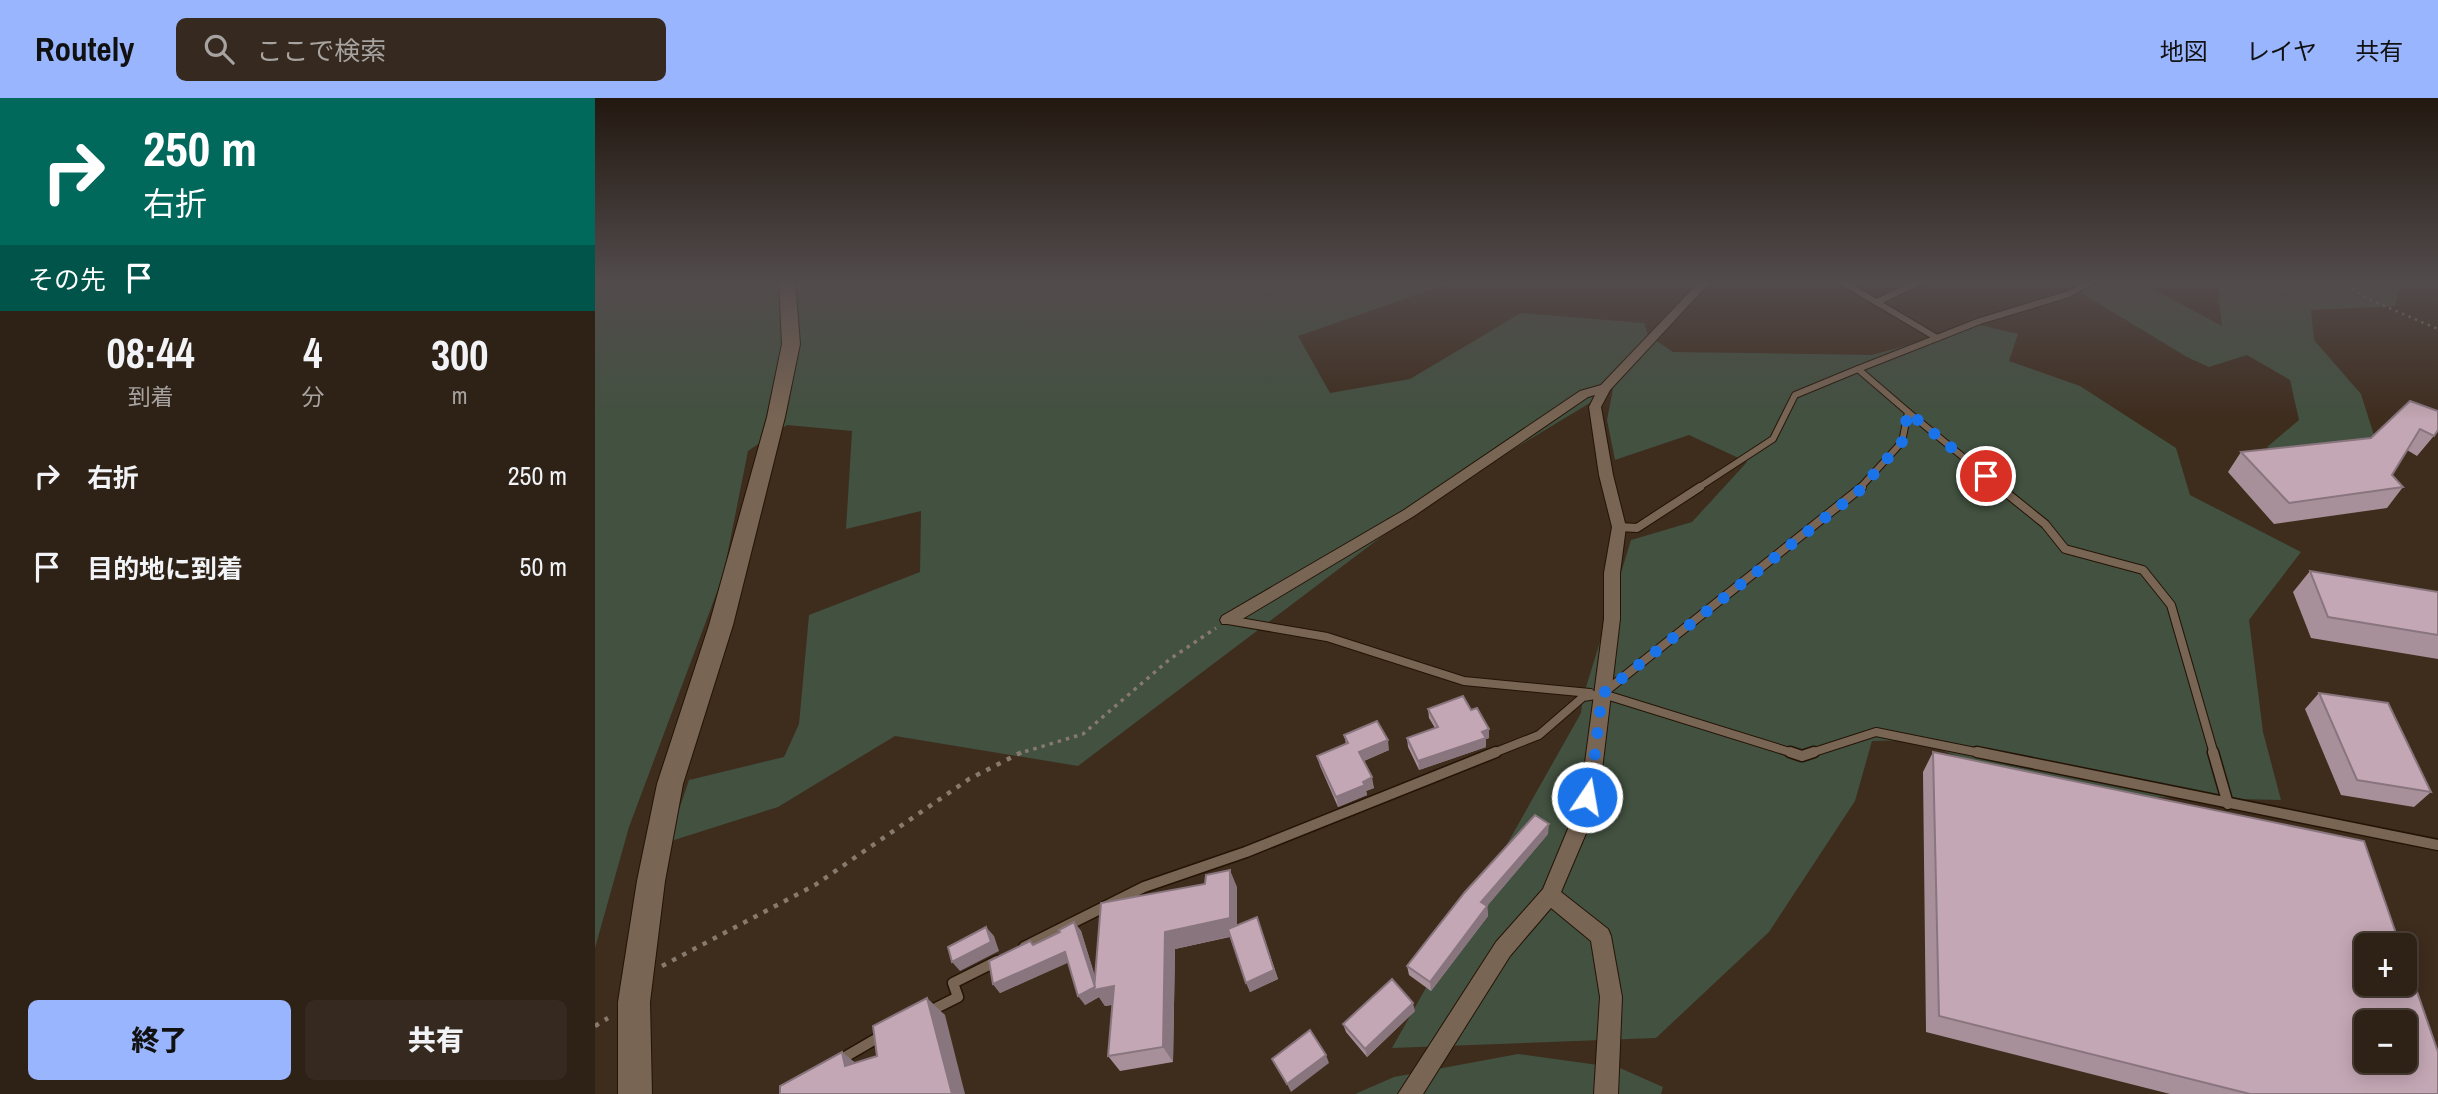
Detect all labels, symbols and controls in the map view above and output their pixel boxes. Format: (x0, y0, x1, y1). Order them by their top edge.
search box (176, 18, 666, 81)
text: Routely (35, 27, 134, 71)
icon: search (200, 30, 238, 68)
text: ここで検索 (256, 33, 386, 68)
text: 地図 (2160, 35, 2208, 67)
text: レイヤ (2246, 35, 2317, 67)
text: 共有 (2355, 35, 2403, 67)
text: 250 m (143, 115, 257, 181)
icon: right (28, 126, 119, 217)
text: 右折 (143, 182, 207, 225)
icon: arrive (120, 259, 158, 297)
text: その先 (28, 262, 106, 297)
text: 08:44 (107, 325, 195, 381)
text: 4 (303, 325, 322, 381)
text: 300 (431, 327, 488, 383)
text: m (452, 380, 468, 411)
text: 到着 (128, 381, 174, 412)
text: 分 (301, 381, 324, 412)
pin (1956, 446, 2016, 506)
icon: right (28, 457, 66, 495)
icon: arrive (1967, 457, 2005, 495)
text: 250 m (508, 458, 567, 493)
text: 右折 (87, 460, 139, 495)
icon: arrive (28, 548, 66, 586)
text: 50 m (520, 549, 567, 584)
text: 目的地に到着 (87, 551, 243, 586)
position arrow (1550, 760, 1624, 834)
map controls (2354, 933, 2417, 1073)
button: + (2354, 933, 2417, 996)
button: 終了 (28, 1000, 291, 1080)
button: 共有 (305, 1000, 567, 1080)
button: − (2354, 1010, 2417, 1073)

